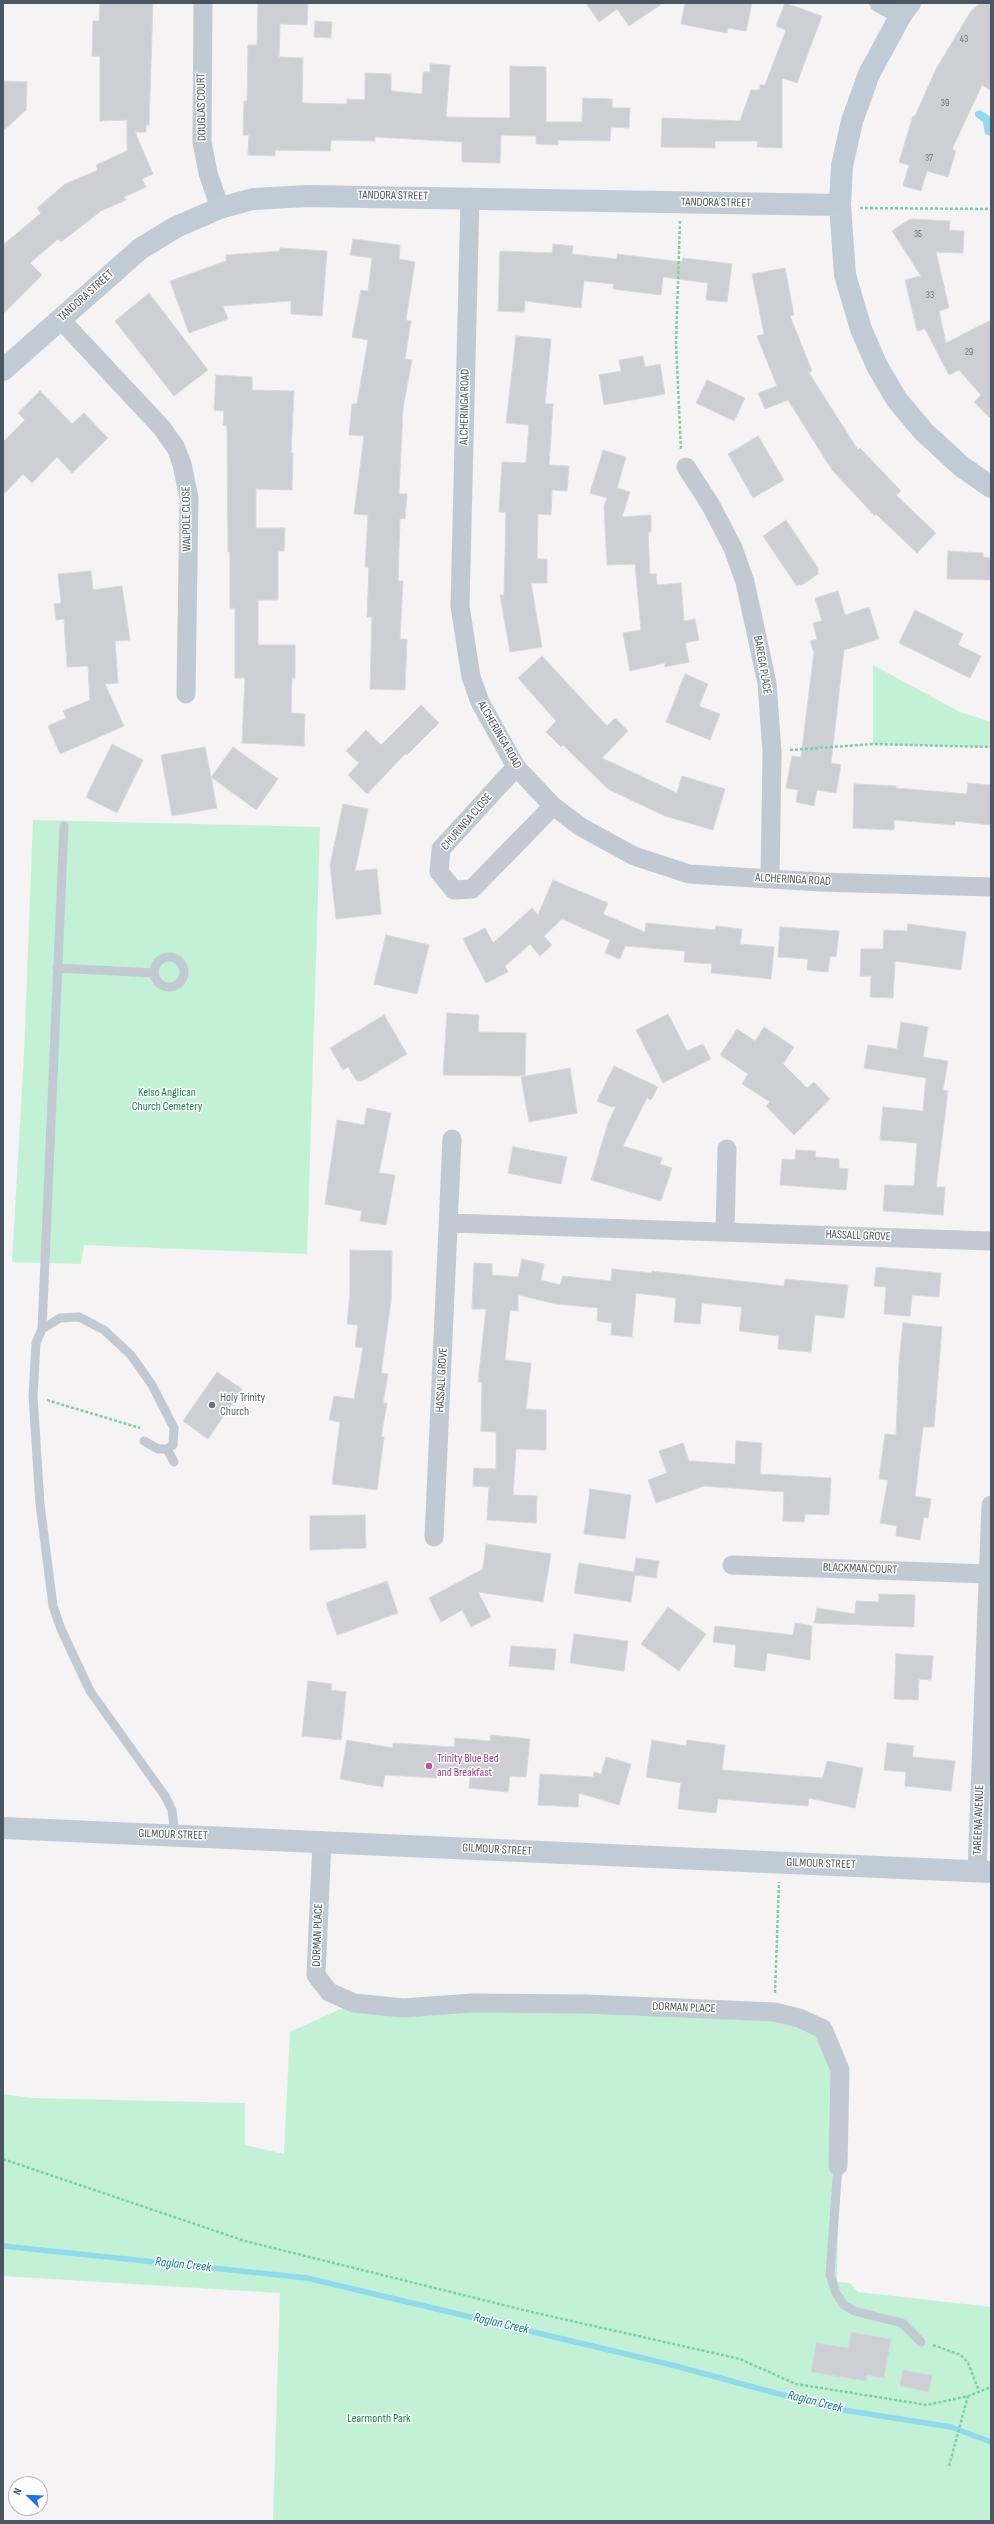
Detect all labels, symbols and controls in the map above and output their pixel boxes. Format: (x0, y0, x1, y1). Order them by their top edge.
house number: 43 (960, 33, 968, 45)
street label: DOUGLAS COURT (194, 73, 210, 141)
house number: 39 (941, 97, 949, 109)
house number: 37 (925, 152, 933, 164)
street label: TANDORA STREET (358, 188, 428, 204)
street label: TANDORA STREET (681, 195, 751, 211)
house number: 35 (914, 228, 922, 240)
street label: TANDORA STREET (55, 267, 117, 325)
house number: 33 (926, 289, 934, 301)
house number: 29 (965, 346, 973, 358)
street label: ALCHERINGA ROAD (457, 369, 473, 445)
street label: WALPOLE CLOSE (179, 486, 195, 552)
street label: BAREGA PLACE (750, 635, 774, 695)
street label: ALCHERINGA ROAD (474, 699, 524, 771)
street label: CHURINGA CLOSE (438, 790, 496, 854)
street label: ALCHERINGA ROAD (755, 871, 831, 889)
park label: Kelso Anglican Church Cemetery (132, 1086, 202, 1114)
street label: HASSALL GROVE (825, 1228, 891, 1244)
street label: HASSALL GROVE (433, 1347, 451, 1413)
place label: Holy Trinity Church (220, 1391, 265, 1419)
marker: Holy Trinity Church (207, 1400, 217, 1410)
street label: BLACKMAN COURT (823, 1561, 897, 1577)
place label: Trinity Blue Bed and Breakfast (437, 1752, 499, 1780)
marker: Trinity Blue Bed and Breakfast (424, 1761, 434, 1771)
street label: TAREENA AVENUE (971, 1785, 987, 1855)
street label: GILMOUR STREET (138, 1827, 208, 1843)
street label: GILMOUR STREET (462, 1841, 532, 1859)
street label: GILMOUR STREET (786, 1856, 856, 1872)
street label: DORMAN PLACE (310, 1903, 326, 1967)
street label: DORMAN PLACE (652, 2000, 716, 2016)
water label: Raglan Creek (154, 2254, 212, 2276)
water label: Raglan Creek (472, 2310, 530, 2338)
water label: Raglan Creek (786, 2388, 844, 2416)
park label: Learmonth Park (347, 2412, 411, 2426)
north arrow (8, 2476, 48, 2516)
text: N (10, 2486, 25, 2497)

